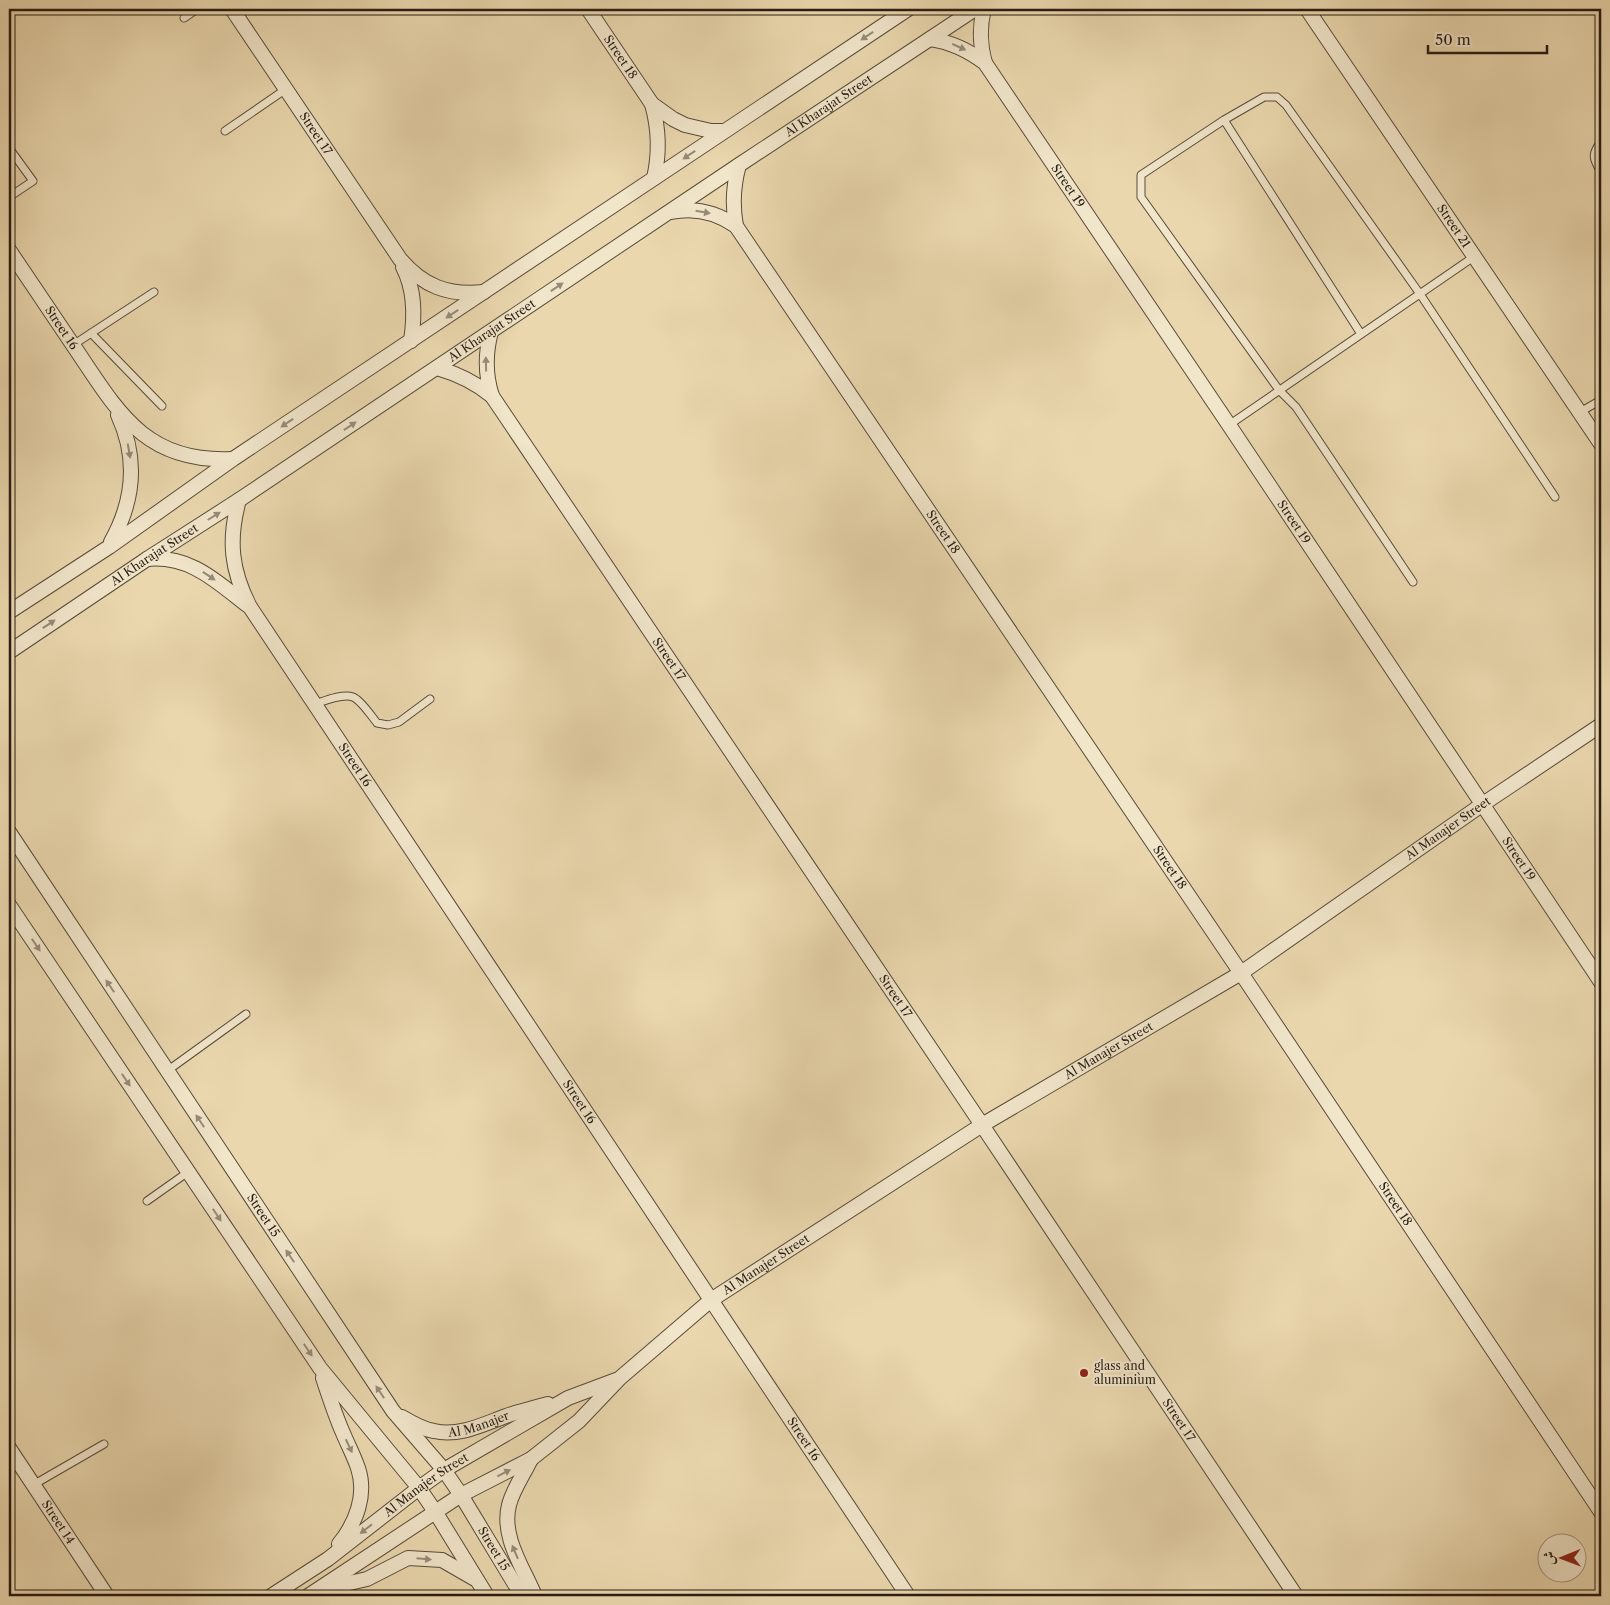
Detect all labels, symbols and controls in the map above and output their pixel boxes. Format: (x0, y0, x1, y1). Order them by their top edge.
scale bar (1428, 22, 1546, 54)
text: 50 m (1435, 30, 1471, 49)
one-way arrow (861, 31, 874, 41)
street label: Street 18 (601, 32, 641, 82)
one-way arrow (952, 44, 966, 52)
street label: Al Kharajat Street (781, 71, 875, 140)
street label: Street 17 (296, 109, 336, 157)
one-way arrow (682, 150, 695, 160)
street label: Street 19 (1048, 161, 1088, 210)
street label: Street 21 (1434, 201, 1474, 250)
one-way arrow (695, 208, 711, 216)
one-way arrow (551, 282, 564, 292)
street label: Al Kharajat Street (444, 295, 538, 365)
street label: Street 16 (42, 303, 82, 352)
one-way arrow (445, 309, 459, 319)
one-way arrow (482, 356, 490, 372)
one-way arrow (281, 418, 294, 428)
one-way arrow (343, 421, 356, 431)
one-way arrow (126, 443, 134, 459)
street label: Street 19 (1274, 497, 1314, 547)
street label: Street 18 (923, 507, 963, 556)
one-way arrow (208, 511, 221, 521)
street label: Al Kharajat Street (107, 520, 201, 589)
one-way arrow (202, 571, 216, 581)
one-way arrow (42, 619, 56, 629)
street label: Street 17 (650, 635, 689, 683)
street label: Street 16 (335, 740, 375, 789)
street label: Al Manajer Street (1402, 793, 1494, 863)
street label: Street 19 (1499, 834, 1539, 883)
street label: Street 18 (1150, 843, 1190, 892)
one-way arrow (31, 938, 41, 952)
street label: Street 17 (876, 972, 916, 1020)
one-way arrow (106, 979, 115, 992)
street label: Al Manajer Street (1061, 1018, 1156, 1083)
one-way arrow (122, 1073, 131, 1087)
street label: Street 16 (560, 1077, 600, 1126)
one-way arrow (196, 1114, 205, 1128)
street label: Street 18 (1376, 1179, 1416, 1228)
street label: Street 15 (244, 1191, 283, 1240)
one-way arrow (212, 1208, 222, 1222)
street label: Al Manajer Street (719, 1230, 813, 1298)
one-way arrow (285, 1250, 295, 1263)
one-way arrow (303, 1343, 312, 1357)
place label: glass and aluminium (1094, 1358, 1156, 1387)
marker: glass and aluminium (1078, 1367, 1090, 1379)
one-way arrow (375, 1385, 385, 1399)
street label: Street 17 (1160, 1396, 1199, 1444)
street label: Al Manajer (447, 1408, 511, 1440)
street label: Street 16 (784, 1414, 824, 1464)
one-way arrow (345, 1439, 353, 1453)
street label: Al Manajer Street (380, 1449, 471, 1520)
one-way arrow (497, 1469, 511, 1477)
street label: Street 14 (39, 1497, 78, 1547)
one-way arrow (360, 1523, 373, 1534)
street label: Street 15 (475, 1524, 513, 1573)
north arrow (1538, 1532, 1588, 1582)
one-way arrow (510, 1545, 518, 1559)
text: ش (1540, 1551, 1558, 1565)
one-way arrow (417, 1555, 433, 1563)

